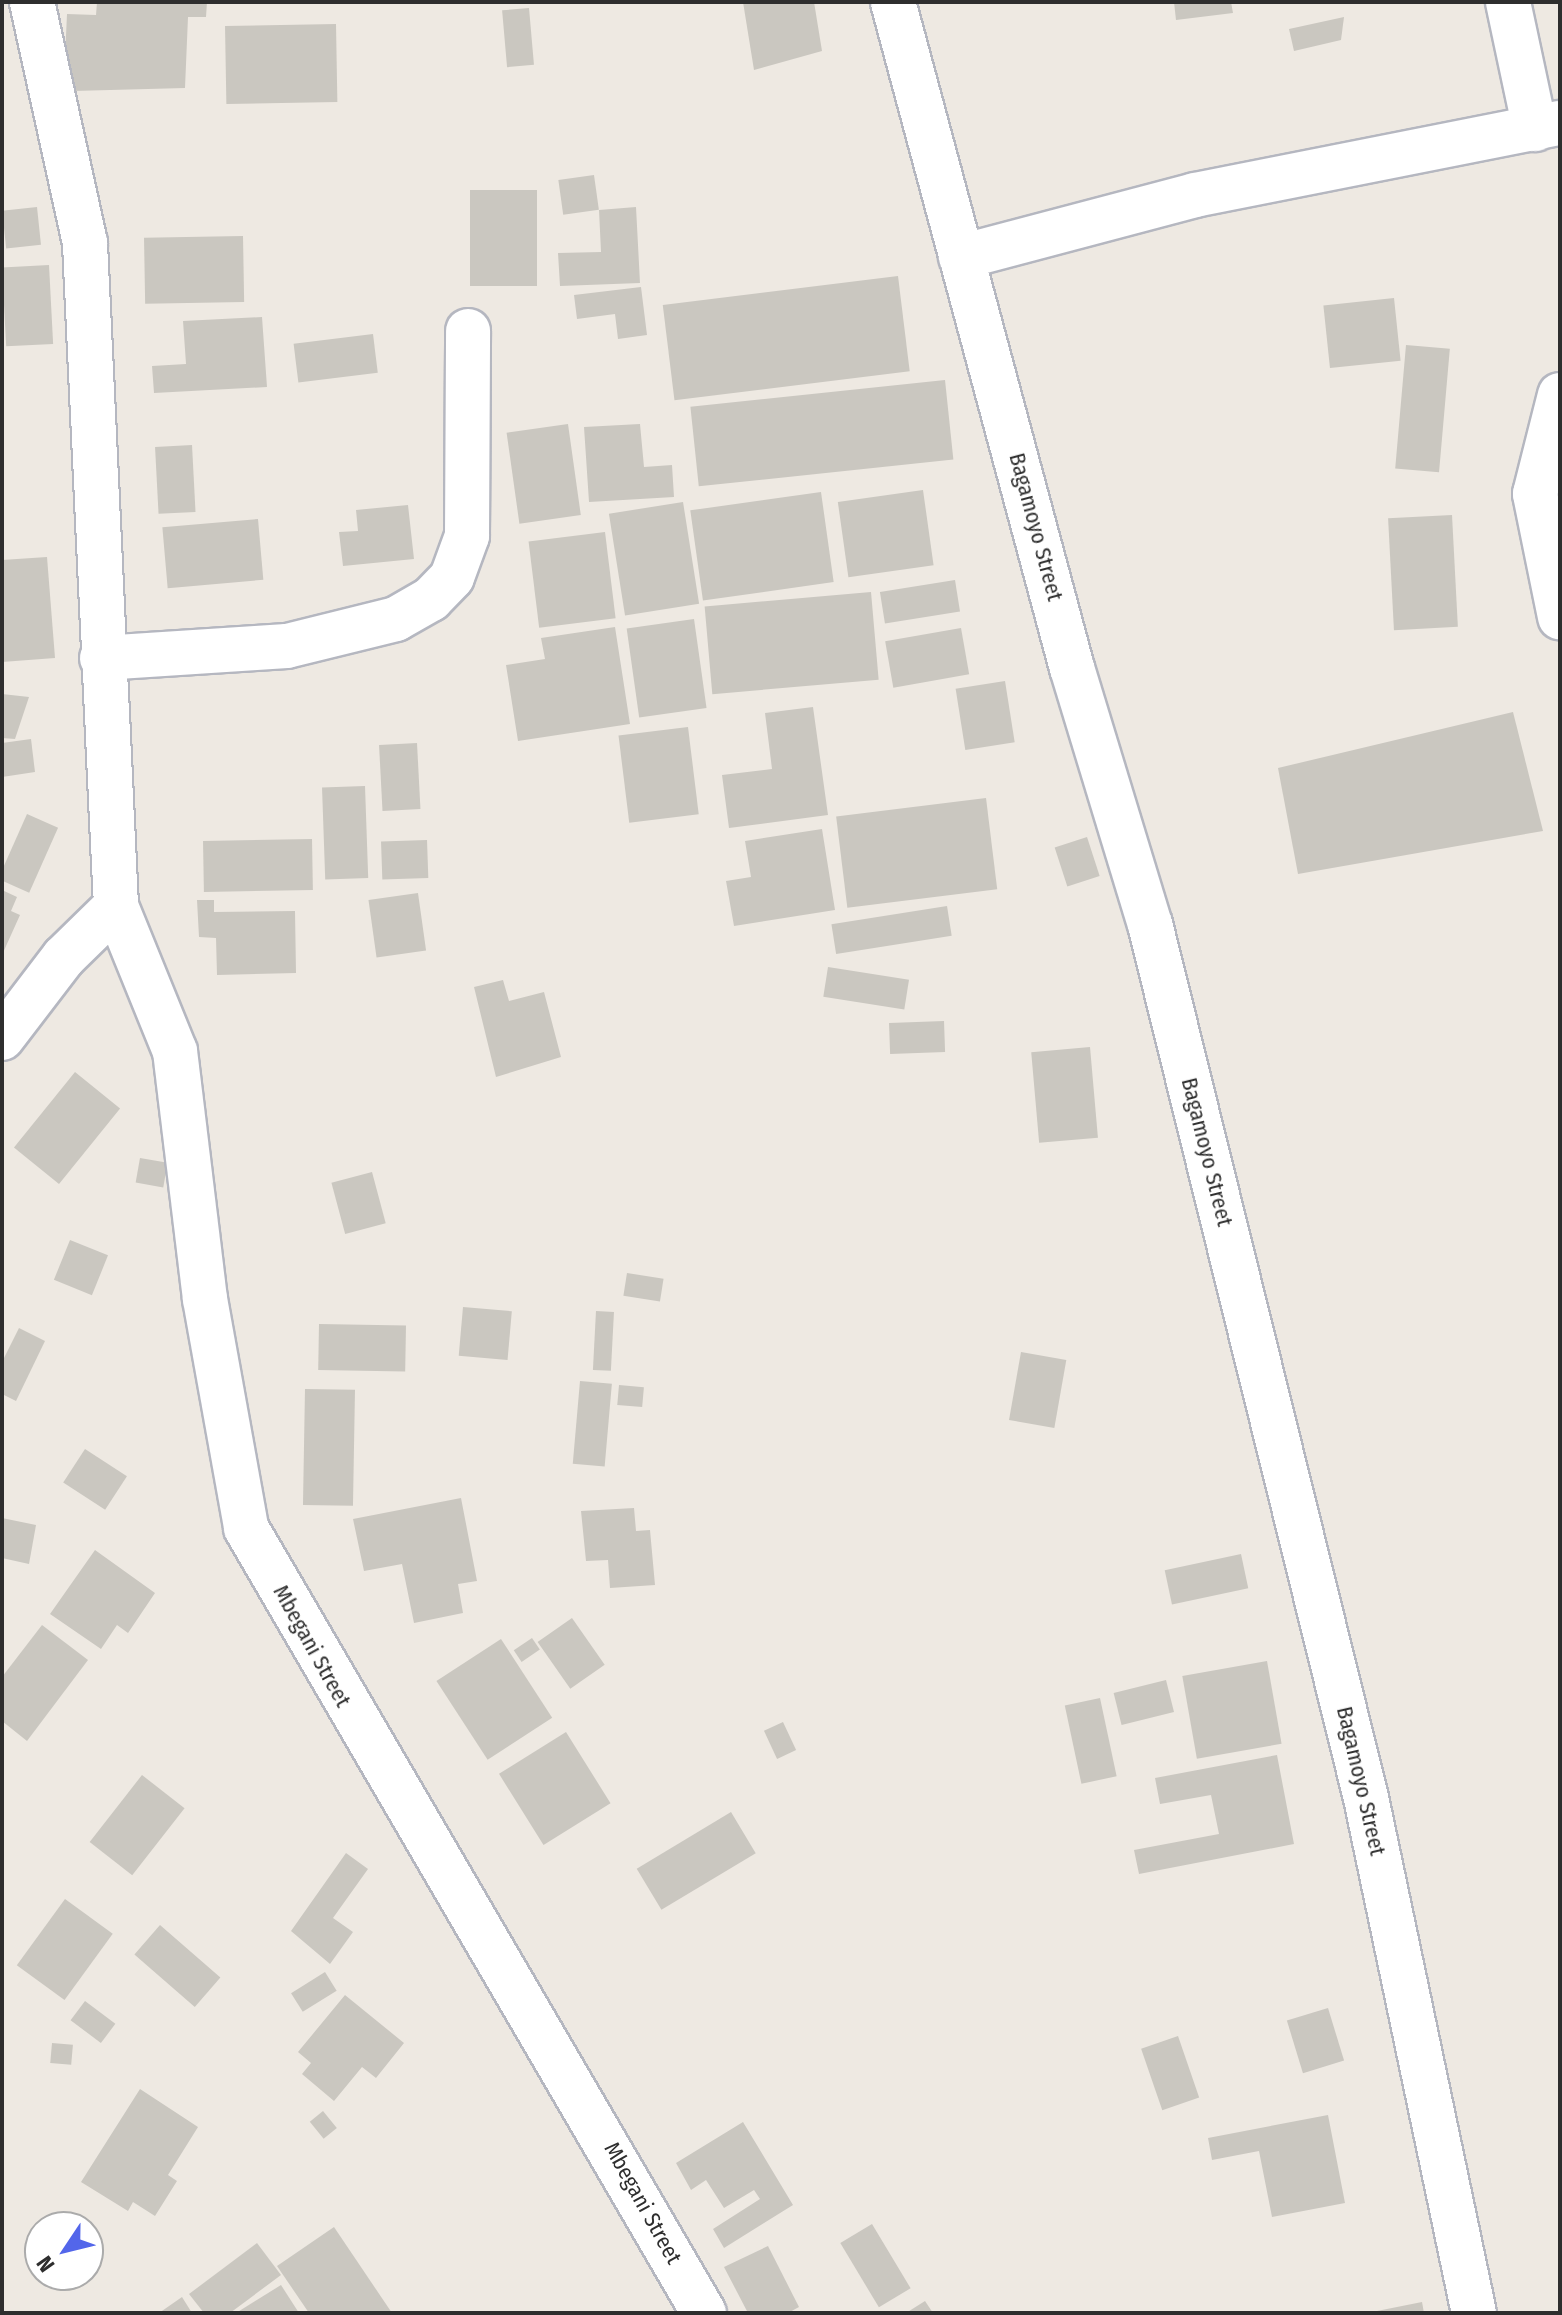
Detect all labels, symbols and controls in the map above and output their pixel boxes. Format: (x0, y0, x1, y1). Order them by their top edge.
street label: Bagamoyo Street (1004, 450, 1068, 604)
street label: Bagamoyo Street (1176, 1075, 1238, 1229)
street label: Mbegani Street (268, 1580, 356, 1712)
street label: Bagamoyo Street (1331, 1704, 1391, 1858)
street label: Mbegani Street (599, 2137, 687, 2269)
north arrow (24, 2211, 104, 2291)
text: N (31, 2251, 60, 2277)

